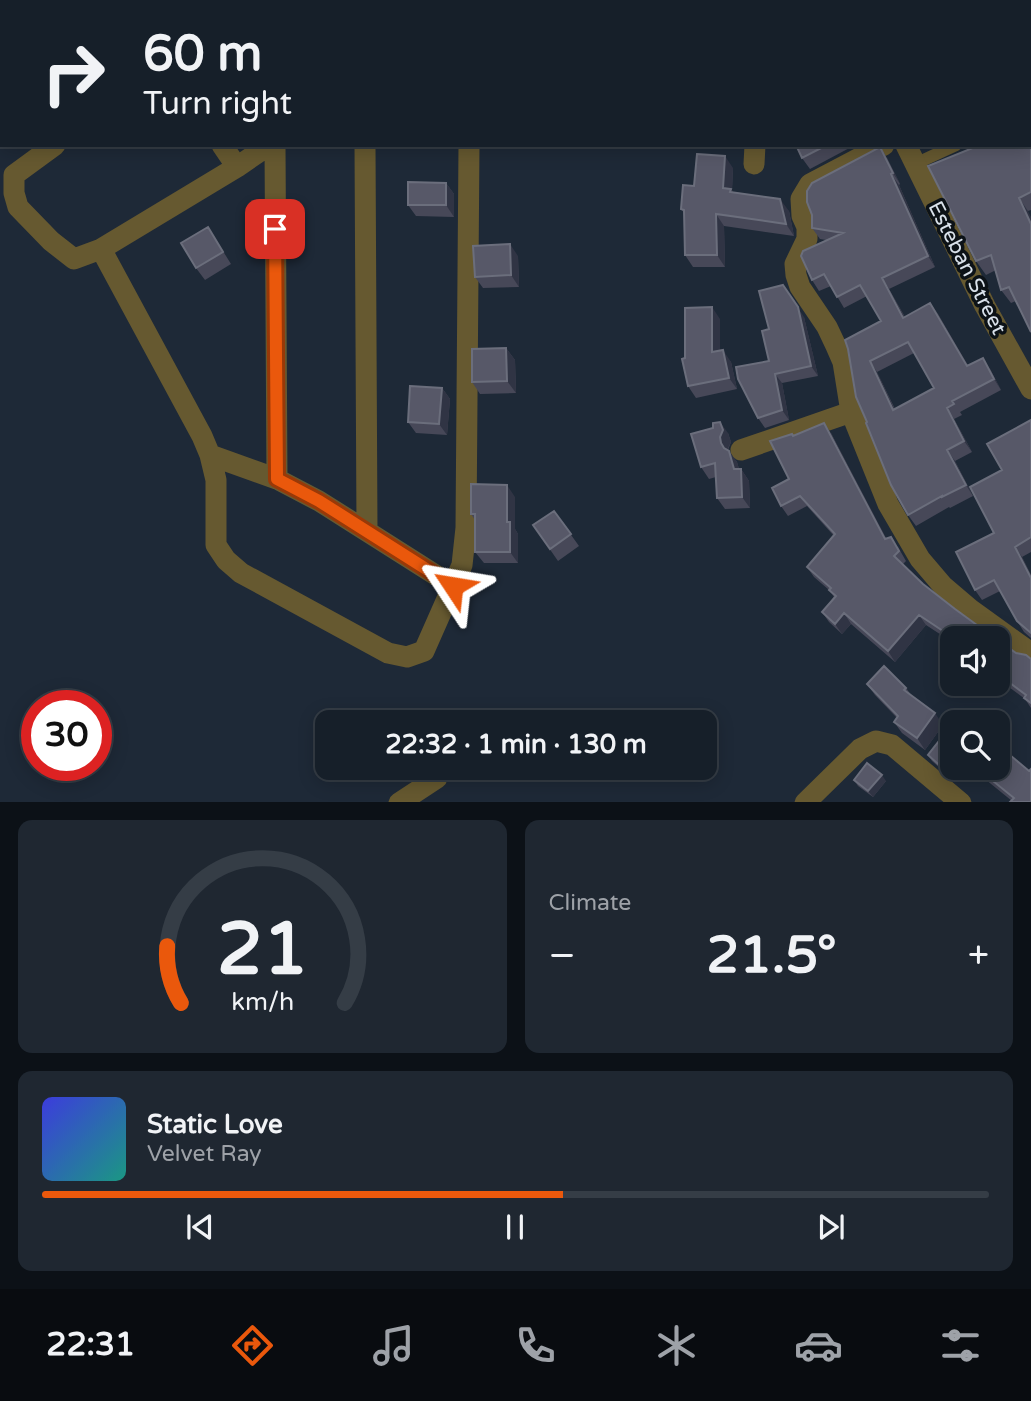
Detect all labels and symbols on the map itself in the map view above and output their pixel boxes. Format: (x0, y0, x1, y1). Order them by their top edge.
street label: Esteban Street (923, 197, 1011, 339)
pin (245, 199, 305, 259)
position arrow (416, 549, 490, 623)
speed limit sign: 30 (21, 690, 112, 781)

